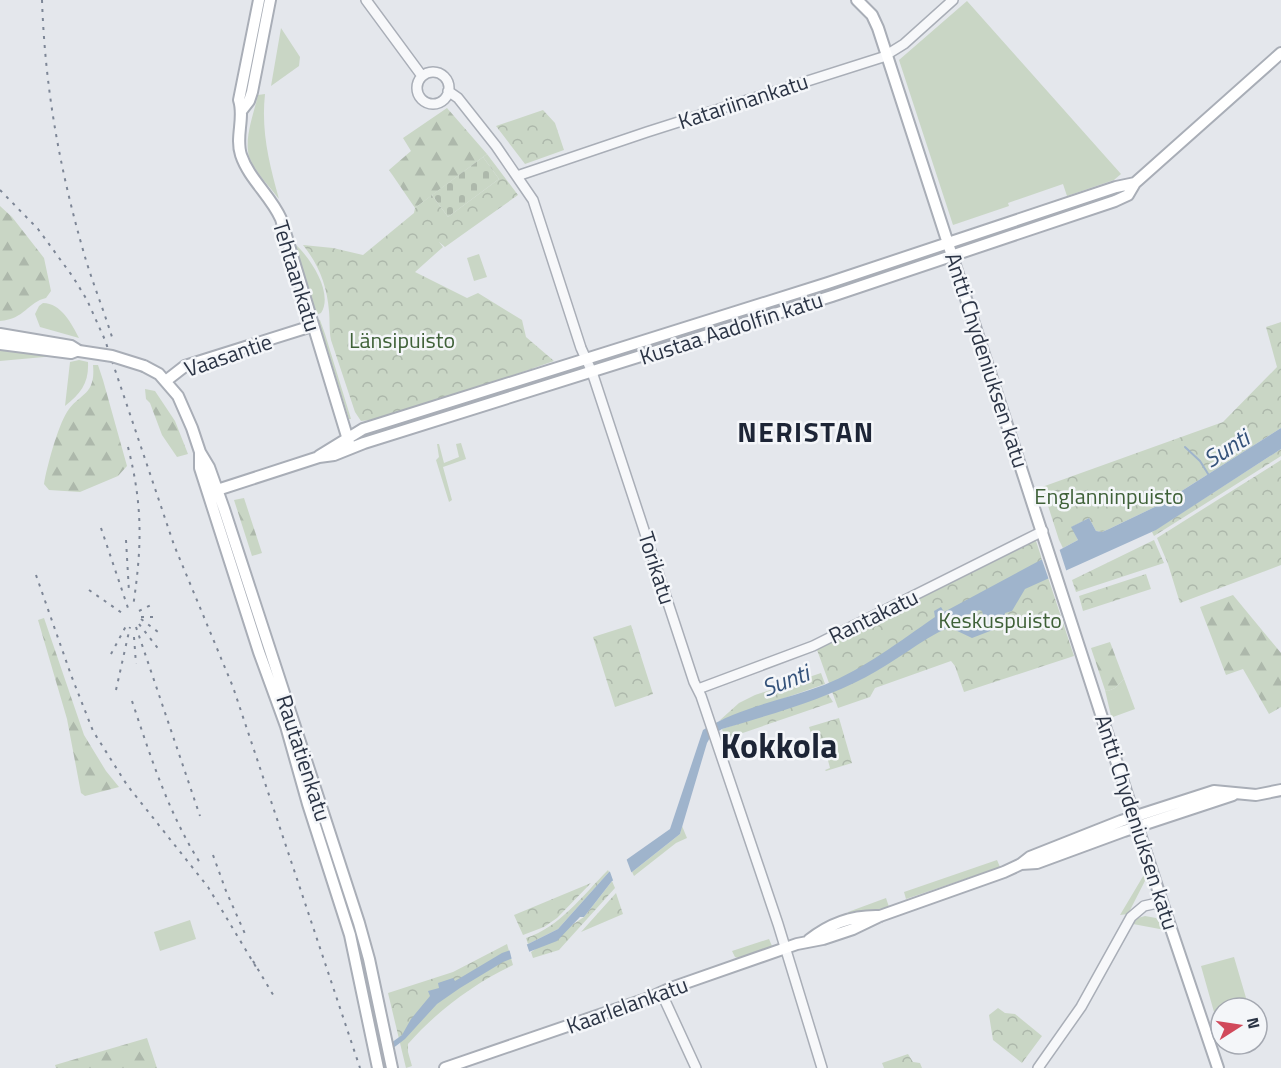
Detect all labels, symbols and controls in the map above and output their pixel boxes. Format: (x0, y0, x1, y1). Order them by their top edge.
street label: Katariinankatu (674, 64, 812, 138)
street label: Tehtaankatu (264, 216, 330, 336)
street label: Antti Chydeniuksen katu (936, 248, 1038, 472)
street label: Kustaa Aadolfin katu (635, 282, 827, 374)
park label: Länsipuisto (349, 323, 455, 357)
street label: Vaasantie (179, 324, 277, 386)
district label: NERISTAN (737, 410, 875, 453)
water label: Sunti (1196, 418, 1259, 476)
park label: Englanninpuisto (1034, 479, 1184, 513)
street label: Torikatu (629, 527, 685, 609)
street label: Rantakatu (822, 580, 924, 652)
park label: Keskuspuisto (938, 603, 1062, 637)
water label: Sunti (756, 653, 817, 705)
street label: Rautatienkatu (268, 690, 340, 826)
street label: Antti Chydeniuksen katu (1086, 710, 1188, 934)
district label: Kokkola (720, 719, 838, 771)
street label: Kaarlelankatu (561, 967, 693, 1043)
north arrow (1209, 996, 1269, 1056)
text: N (1241, 1015, 1267, 1031)

